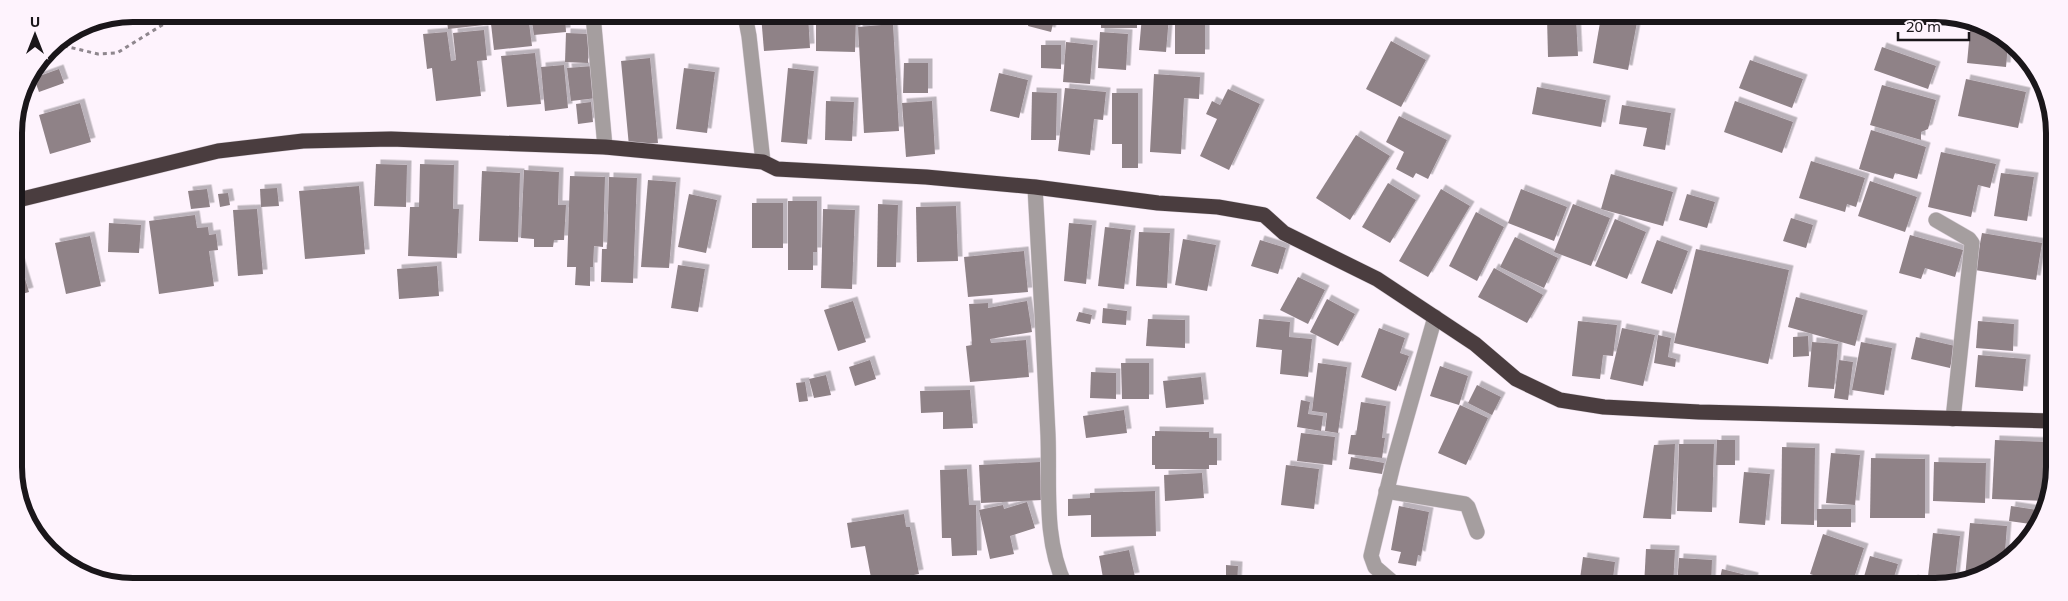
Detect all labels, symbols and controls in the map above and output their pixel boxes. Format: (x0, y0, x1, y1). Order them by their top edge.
north arrow (10, 10, 60, 60)
scale bar (1898, 10, 1969, 42)
text: U (30, 12, 40, 31)
text: 20 m (1906, 16, 1941, 36)

